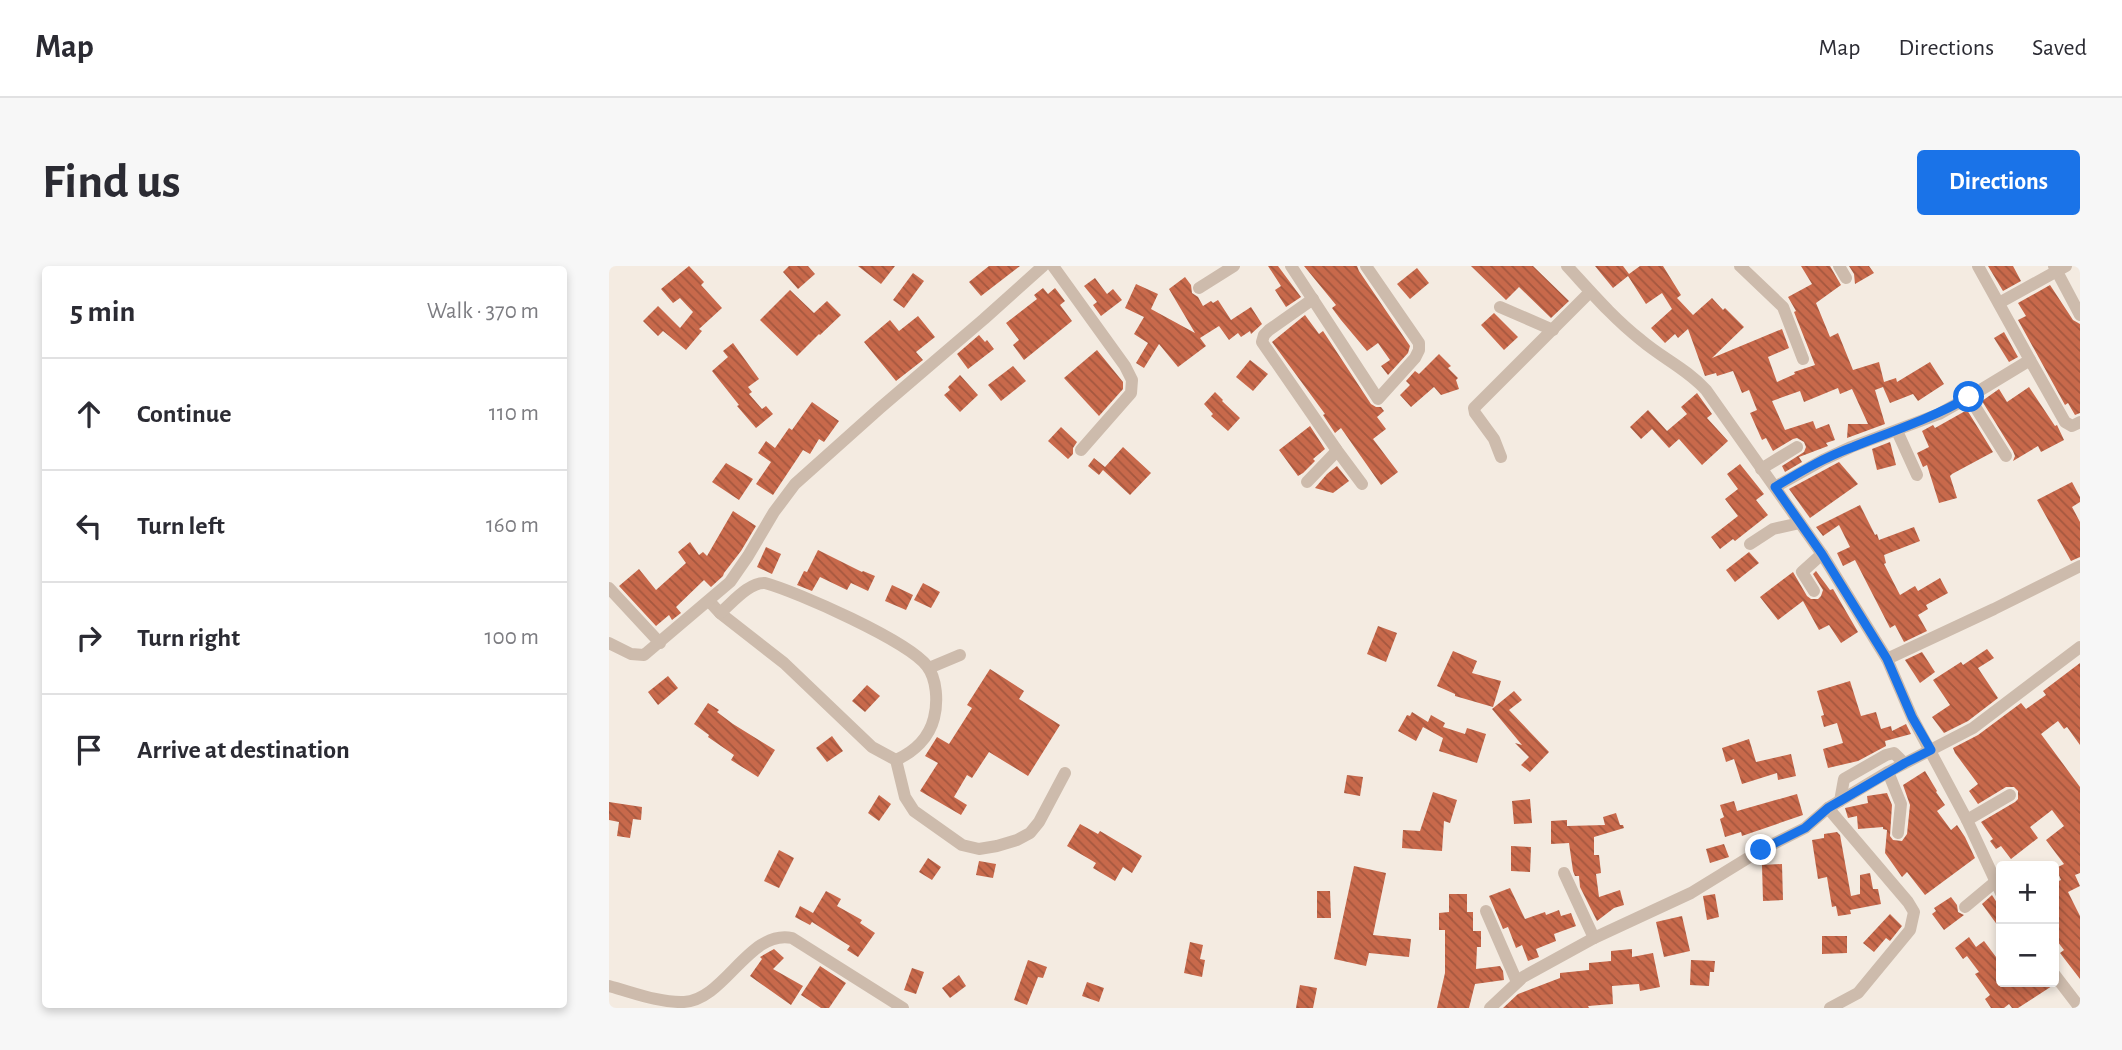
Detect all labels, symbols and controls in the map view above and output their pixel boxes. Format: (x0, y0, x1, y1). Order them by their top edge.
text: Map (35, 31, 94, 64)
text: Map (1818, 36, 1860, 60)
text: Directions (1898, 36, 1994, 60)
text: Saved (2032, 36, 2087, 60)
button: Directions (1917, 150, 2080, 215)
text: Find us (42, 158, 181, 207)
text: 5 min (70, 297, 135, 327)
text: Walk · 370 m (427, 300, 539, 323)
route start (1953, 381, 1984, 412)
icon: ahead (70, 395, 108, 433)
text: Continue (137, 401, 232, 427)
text: 110 m (489, 402, 539, 425)
icon: left (70, 507, 108, 545)
text: Turn left (137, 513, 225, 539)
text: 160 m (486, 514, 539, 537)
icon: right (70, 619, 108, 657)
text: Turn right (137, 625, 240, 651)
text: 100 m (485, 626, 539, 649)
icon: arrive (70, 731, 108, 769)
text: Arrive at destination (137, 737, 350, 763)
route end (1745, 834, 1776, 865)
map controls (1996, 861, 2059, 987)
button: + (1996, 861, 2059, 924)
button: − (1996, 924, 2059, 987)

